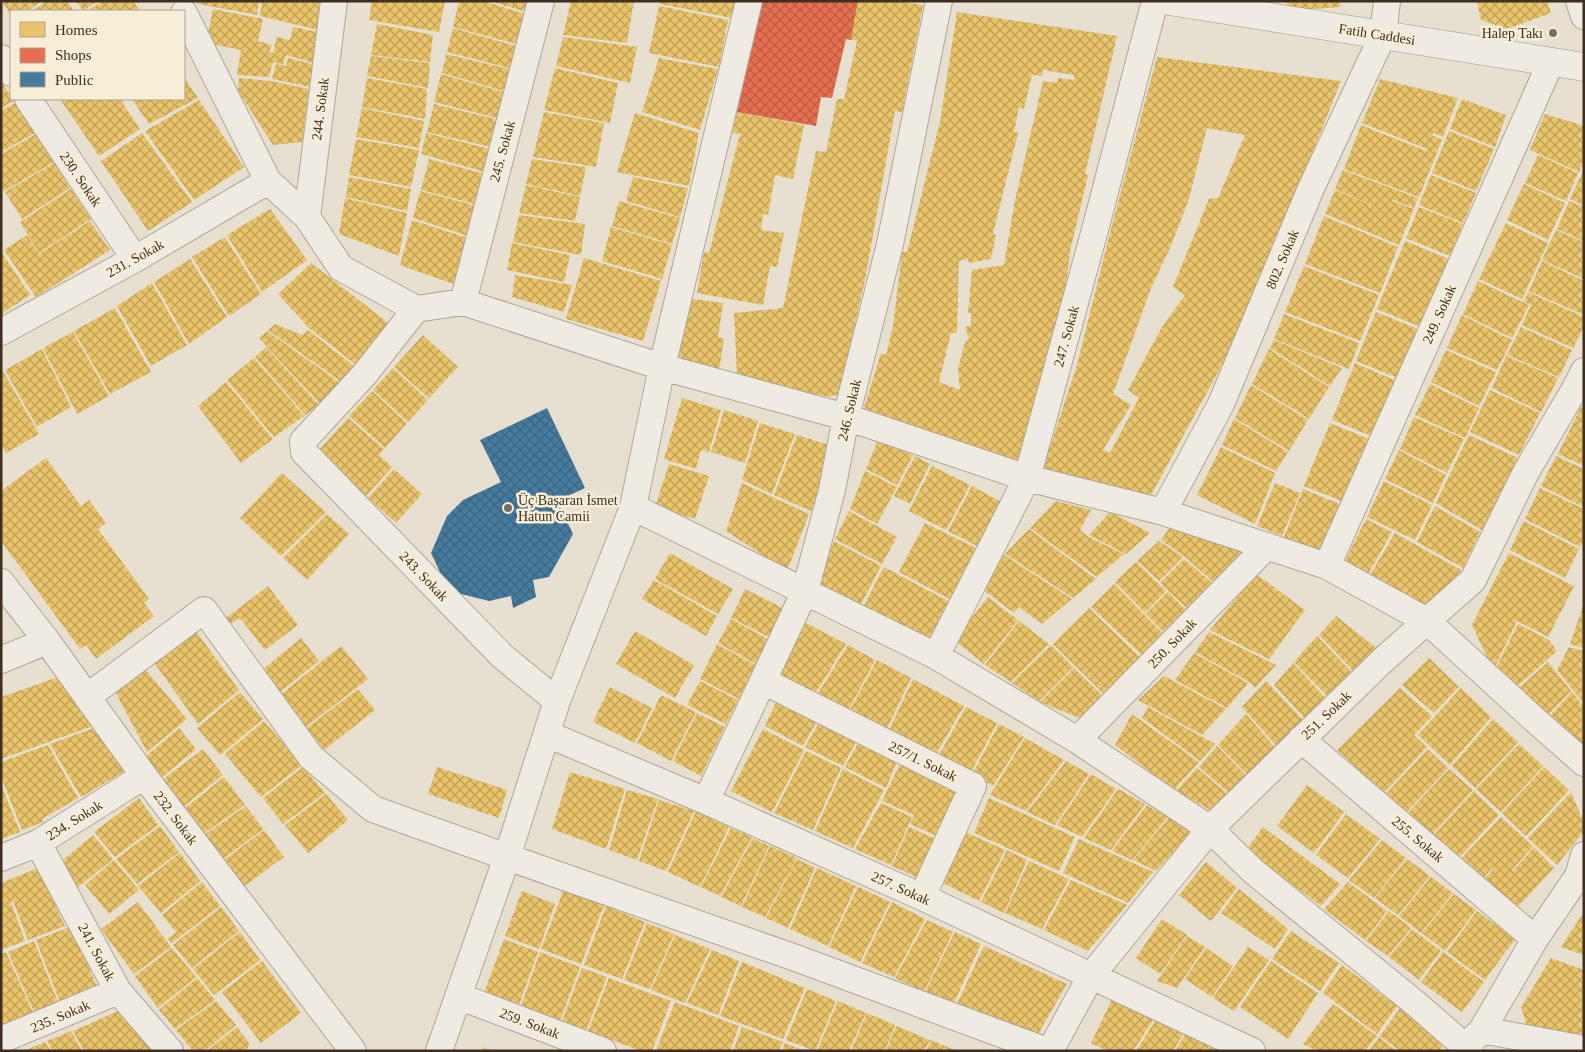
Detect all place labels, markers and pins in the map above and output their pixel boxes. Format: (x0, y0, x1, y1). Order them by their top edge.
place label: Halep Takı (1482, 26, 1543, 41)
marker: Halep Takı (1547, 27, 1559, 39)
place label: Üç Başaran İsmet Hatun Camii (518, 492, 618, 524)
marker: Üç Başaran İsmet Hatun Camii (502, 502, 514, 514)

